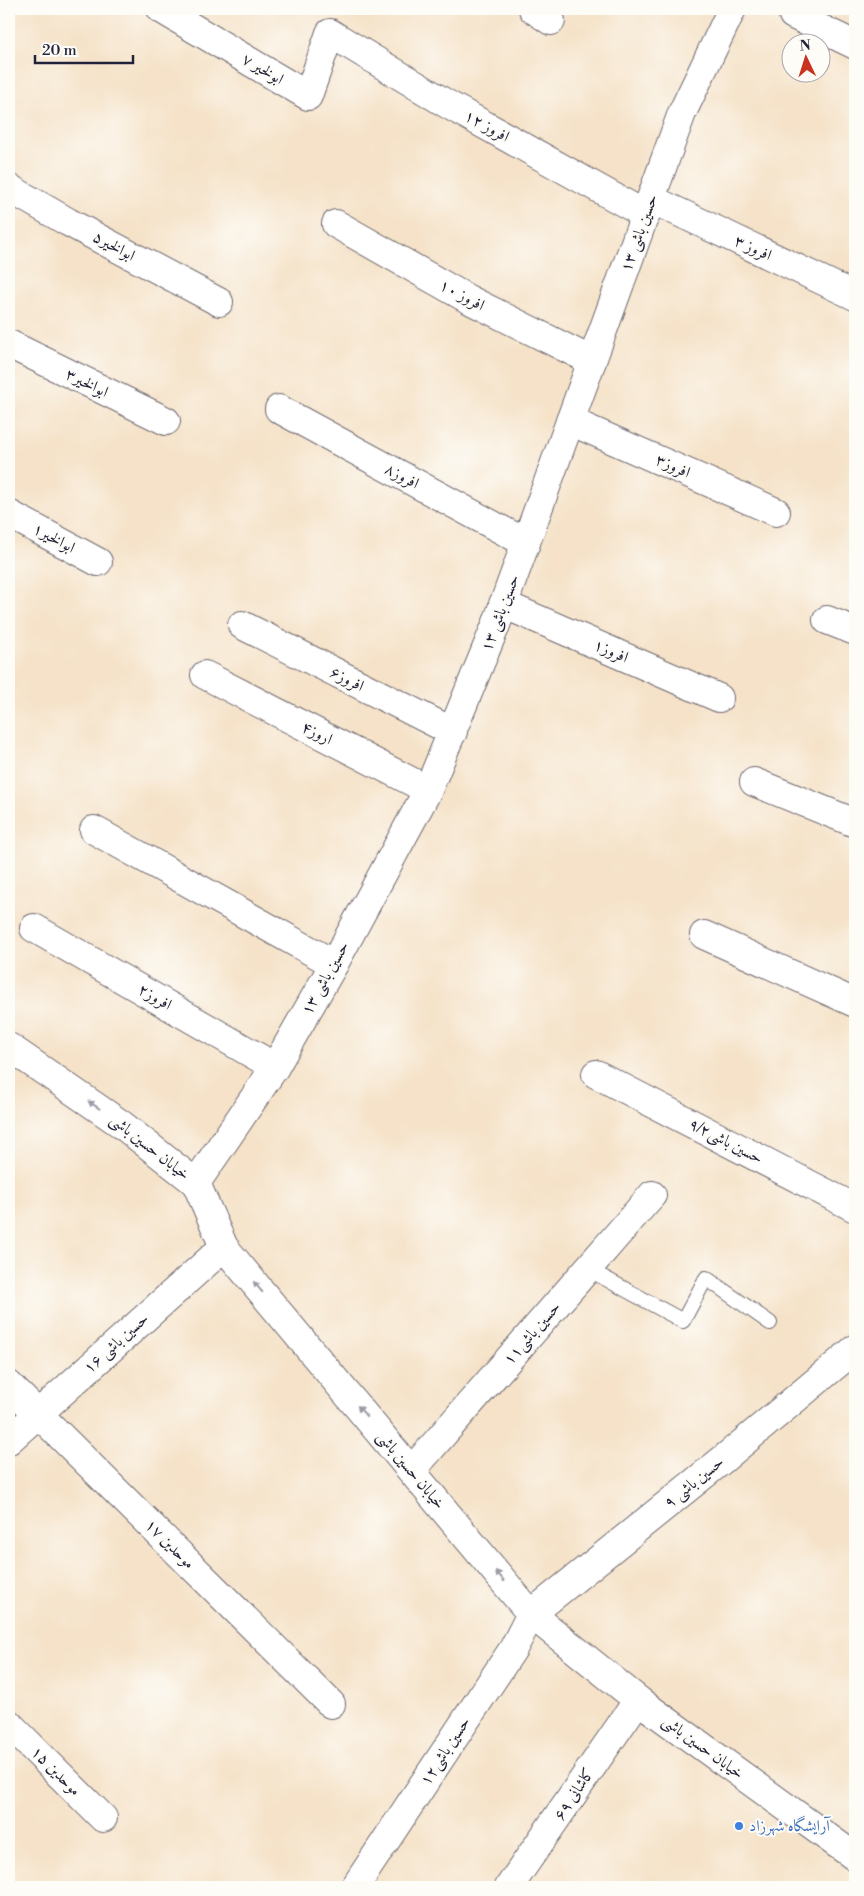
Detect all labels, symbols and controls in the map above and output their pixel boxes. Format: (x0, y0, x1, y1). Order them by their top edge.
scale bar (35, 32, 132, 64)
north arrow (782, 32, 832, 82)
text: N (799, 37, 811, 55)
text: 20 m (42, 41, 77, 60)
street label: ابولخیر ۷ (239, 49, 287, 89)
street label: افروز ۱۲ (461, 105, 513, 147)
street label: حسین باشی ۱۳ (616, 192, 663, 275)
street label: ابوالخیر۵ (89, 227, 139, 265)
street label: افروز ۳ (731, 231, 775, 265)
street label: افروز ۱۰ (436, 275, 488, 315)
street label: ابوالخیر۳ (62, 364, 112, 402)
street label: افروز۳ (653, 450, 693, 482)
street label: افروز۸ (381, 459, 423, 493)
street label: ابوالخیر۱ (29, 519, 79, 557)
street label: حسین باشی ۱۳ (476, 572, 525, 655)
street label: افروز۱ (591, 635, 631, 667)
street label: افروز۶ (326, 662, 368, 696)
street label: اروز۴ (298, 717, 336, 749)
street label: حسین باشی ۱۳ (297, 938, 354, 1019)
street label: افروز۲ (134, 979, 176, 1015)
one-way arrow (88, 1100, 101, 1110)
street label: خیابان حسین باشی (105, 1110, 194, 1185)
street label: حسین باشی۹/۲ (685, 1114, 766, 1169)
one-way arrow (252, 1280, 263, 1293)
street label: حسین باشی۱۱ (499, 1297, 566, 1370)
street label: حسین باشی ۱۶ (79, 1308, 153, 1378)
one-way arrow (357, 1405, 368, 1417)
street label: خیابان حسین باشی (372, 1427, 450, 1514)
street label: حسین باشی ۹ (660, 1452, 729, 1513)
street label: موحدین ۱۷ (141, 1515, 199, 1573)
one-way arrow (495, 1570, 506, 1583)
street label: خیابان حسین باشی (658, 1711, 748, 1784)
street label: حسین باشی۱۲ (415, 1713, 475, 1790)
street label: موحدین ۱۵ (27, 1742, 85, 1800)
street label: کاشانی ۶۹ (549, 1764, 599, 1824)
place label: آرایشگاه شهرزاد (749, 1815, 831, 1836)
marker: آرایشگاه شهرزاد (733, 1820, 745, 1832)

